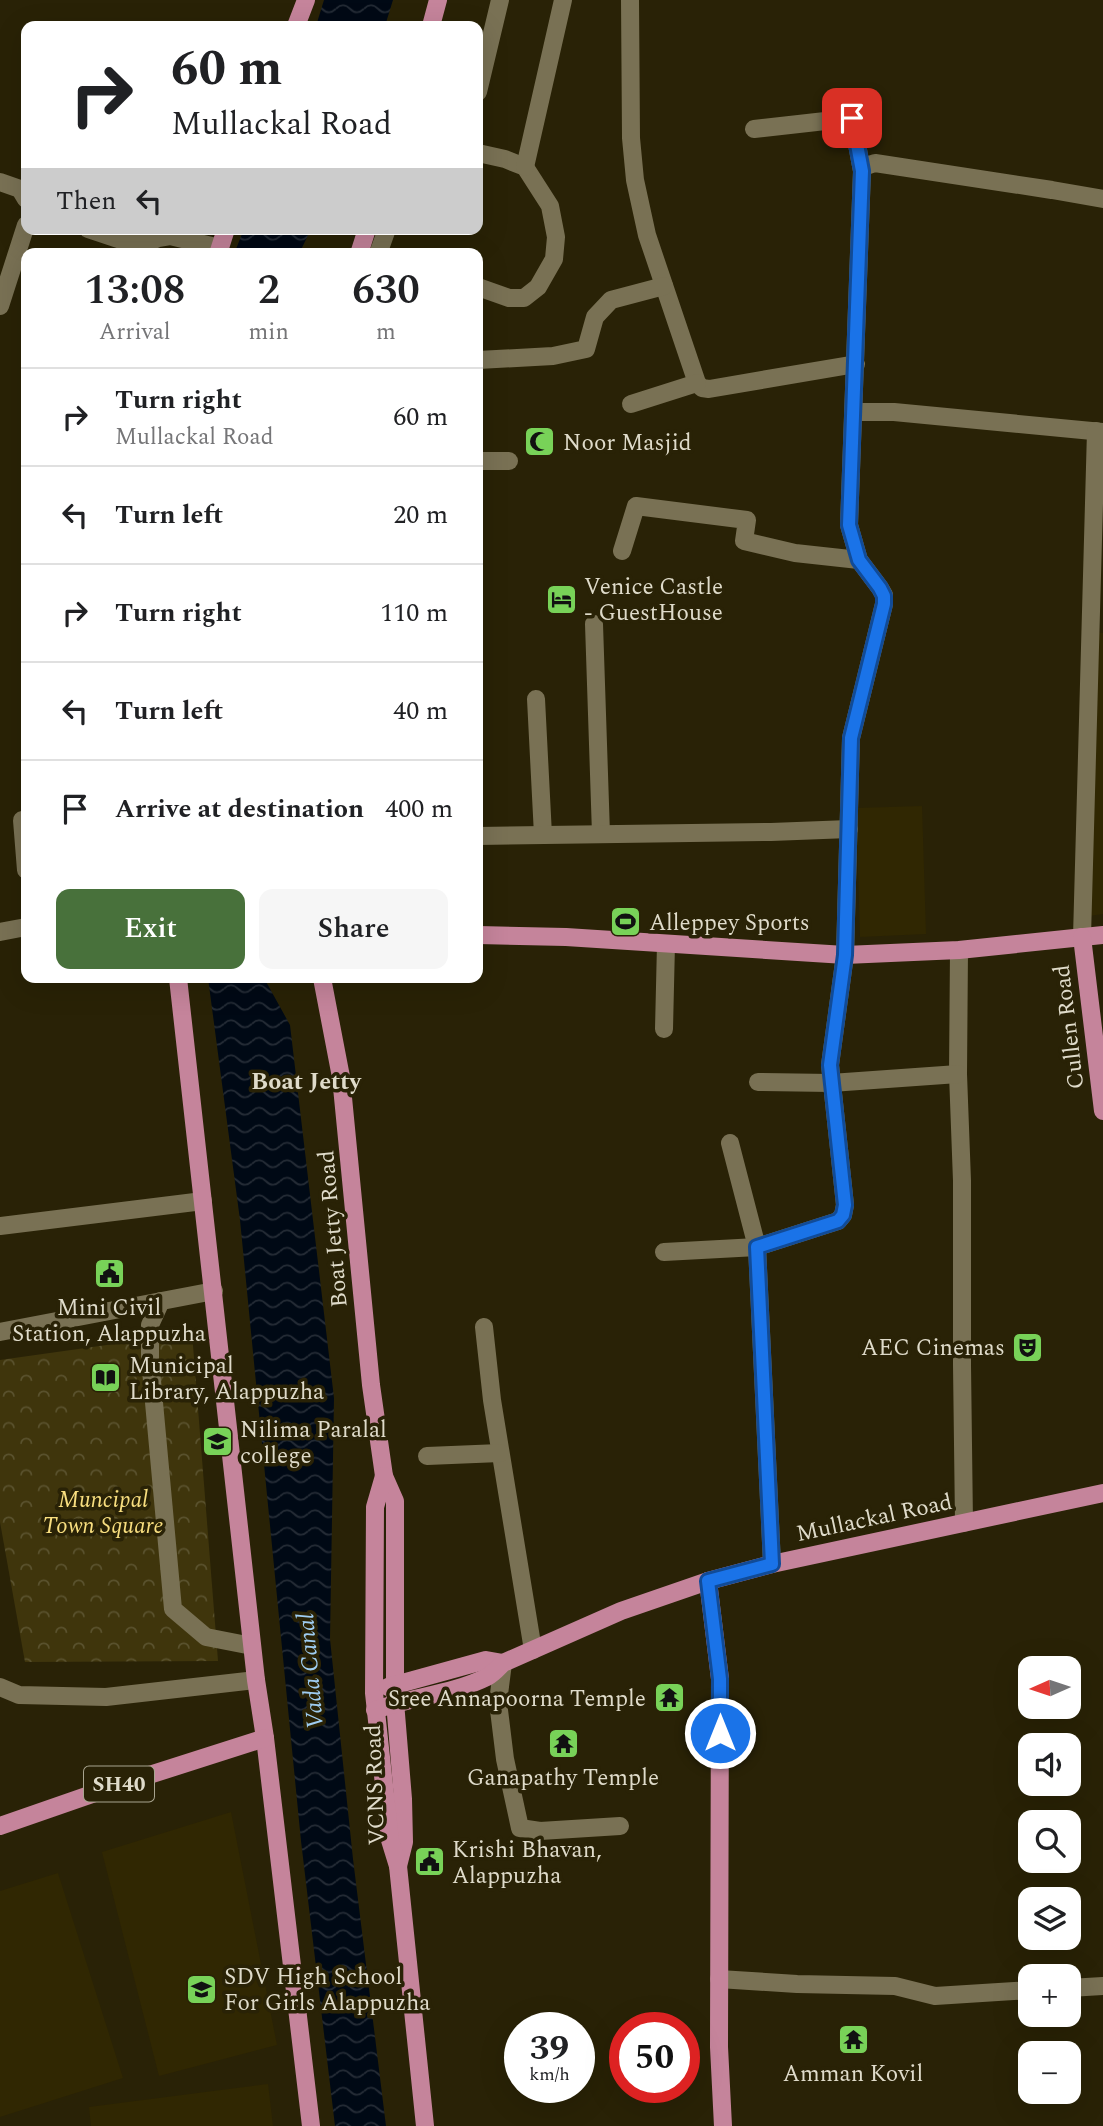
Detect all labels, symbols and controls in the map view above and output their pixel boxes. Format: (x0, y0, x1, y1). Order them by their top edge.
text: 60 m (171, 32, 282, 107)
icon: right (56, 49, 147, 140)
pin (822, 88, 882, 148)
icon: arrive (833, 99, 871, 137)
text: Mullackal Road (171, 100, 392, 149)
text: Then (56, 181, 116, 221)
icon: left (130, 182, 168, 220)
text: 13:08 (84, 259, 185, 322)
text: 2 (257, 259, 280, 322)
text: 630 (352, 259, 420, 322)
text: Arrival (99, 315, 171, 350)
text: min (249, 315, 289, 350)
text: m (376, 315, 396, 350)
text: Turn right (115, 380, 242, 420)
text: 60 m (393, 397, 448, 437)
icon: right (56, 398, 94, 436)
text: Mullackal Road (115, 420, 274, 455)
mosque icon: Noor Masjid (523, 425, 557, 459)
place label: Noor Masjid (563, 426, 692, 461)
text: Turn left (115, 495, 223, 535)
text: 20 m (393, 495, 448, 535)
icon: left (56, 496, 94, 534)
place label: Venice Castle - GuestHouse (584, 570, 723, 631)
hotel icon: Venice Castle - GuestHouse (544, 582, 578, 616)
text: Turn right (115, 593, 242, 633)
text: 110 m (380, 593, 448, 633)
icon: right (56, 594, 94, 632)
text: Turn left (115, 691, 223, 731)
text: 40 m (393, 691, 448, 731)
icon: left (56, 692, 94, 730)
text: Arrive at destination (115, 789, 364, 829)
text: 400 m (385, 789, 453, 829)
icon: arrive (56, 790, 94, 828)
button: Exit (56, 889, 245, 969)
button: Share (259, 889, 448, 969)
sports icon: Alleppey Sports (609, 905, 643, 939)
place label: Alleppey Sports (649, 906, 810, 941)
street label: Cullen Road (1044, 962, 1094, 1091)
district label: Boat Jetty (251, 1064, 363, 1100)
street label: Boat Jetty Road (309, 1149, 358, 1309)
public building icon: Mini Civil Station, Alappuzha (92, 1256, 126, 1290)
place label: Mini Civil Station, Alappuzha (12, 1291, 206, 1352)
theatre icon: AEC Cinemas (1011, 1330, 1045, 1364)
place label: AEC Cinemas (861, 1331, 1005, 1366)
place label: Municipal Library, Alappuzha (129, 1349, 324, 1410)
library icon: Municipal Library, Alappuzha (89, 1361, 123, 1395)
place label: Nilima Paralal college (240, 1413, 387, 1474)
school or university icon: Nilima Paralal college (200, 1425, 234, 1459)
park label: Muncipal Town Square (43, 1483, 163, 1544)
street label: Mullackal Road (793, 1485, 956, 1552)
water label: Vada Canal (288, 1612, 334, 1730)
north arrow (1018, 1656, 1082, 1718)
map controls (1018, 1656, 1081, 2104)
temple icon: Sree Annapoorna Temple (652, 1681, 686, 1715)
place label: Sree Annapoorna Temple (388, 1682, 646, 1717)
position arrow (683, 1696, 757, 1770)
street label: VCNS Road (356, 1724, 395, 1846)
temple icon: Ganapathy Temple (546, 1726, 580, 1760)
button: sound (1018, 1733, 1081, 1796)
place label: Ganapathy Temple (467, 1761, 659, 1796)
road number: SH40 (84, 1766, 154, 1802)
button: search (1018, 1810, 1081, 1873)
place label: Krishi Bhavan, Alappuzha (452, 1833, 602, 1894)
public building icon: Krishi Bhavan, Alappuzha (412, 1845, 446, 1879)
button: layers (1018, 1887, 1081, 1950)
place label: SDV High School For Girls Alappuzha (224, 1960, 431, 2021)
button: + (1018, 1964, 1081, 2027)
school or university icon: SDV High School For Girls Alappuzha (184, 1972, 218, 2006)
speed limit sign: 50 (609, 2012, 700, 2103)
text: 39 (530, 2022, 569, 2075)
temple icon: Amman Kovil (836, 2022, 870, 2056)
button: − (1018, 2041, 1081, 2104)
place label: Amman Kovil (783, 2057, 923, 2092)
text: km/h (529, 2061, 570, 2088)

